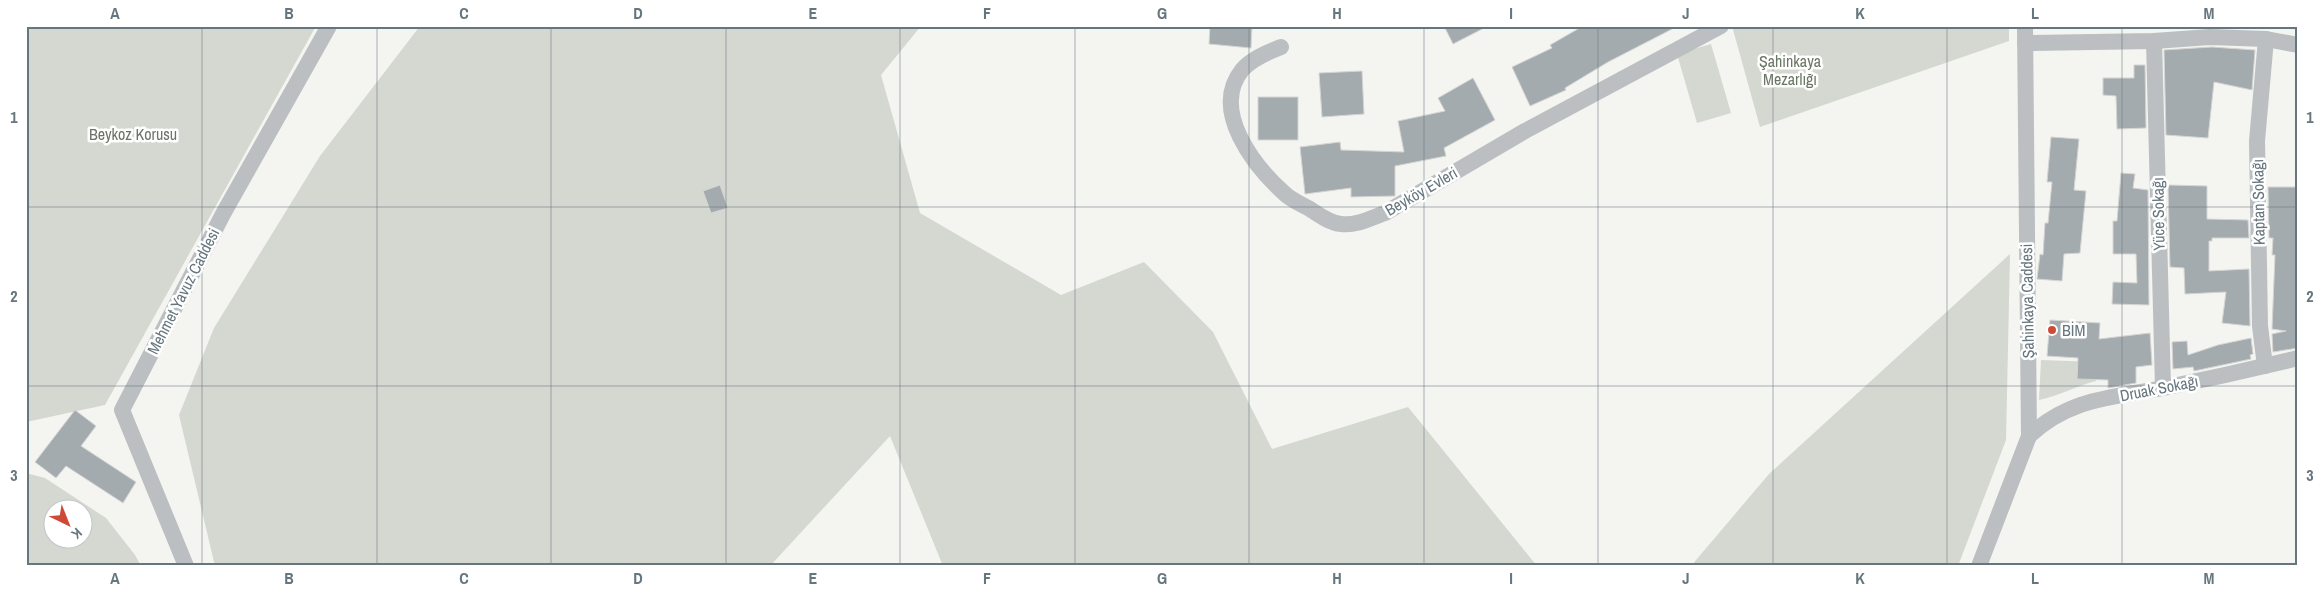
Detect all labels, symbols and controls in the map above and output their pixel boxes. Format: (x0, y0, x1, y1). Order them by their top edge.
text: A (110, 2, 120, 24)
text: B (284, 2, 294, 24)
text: C (459, 2, 469, 24)
text: D (633, 2, 643, 24)
text: E (809, 2, 818, 24)
text: F (983, 2, 991, 24)
text: G (1157, 2, 1167, 24)
text: H (1332, 2, 1342, 24)
text: I (1509, 2, 1513, 24)
text: J (1682, 2, 1690, 24)
text: K (1855, 2, 1865, 24)
text: L (2031, 2, 2039, 24)
text: M (2204, 2, 2215, 24)
park label: Şahinkaya Mezarlığı (1759, 50, 1822, 90)
text: 1 (10, 106, 18, 128)
text: 1 (2306, 106, 2314, 128)
park label: Beykoz Korusu (89, 123, 177, 145)
street label: Kaptan Sokağı (2246, 159, 2270, 245)
street label: Beyköy Evleri (1381, 161, 1461, 221)
street label: Yüce Sokağı (2146, 177, 2170, 251)
street label: Mehmet Yavuz Caddesi (142, 224, 224, 358)
street label: Şahinkaya Caddesi (2015, 244, 2039, 358)
text: 2 (10, 285, 18, 307)
text: 2 (2306, 285, 2314, 307)
place label: BİM (2062, 319, 2085, 341)
marker: BİM (2046, 324, 2058, 336)
street label: Druak Sokağı (2118, 370, 2200, 406)
text: 3 (10, 464, 18, 486)
text: 3 (2306, 464, 2314, 486)
north arrow (42, 500, 92, 550)
text: K (67, 524, 86, 543)
text: A (110, 567, 120, 589)
text: B (284, 567, 294, 589)
text: C (459, 567, 469, 589)
text: D (633, 567, 643, 589)
text: E (809, 567, 818, 589)
text: F (983, 567, 991, 589)
text: G (1157, 567, 1167, 589)
text: H (1332, 567, 1342, 589)
text: I (1509, 567, 1513, 589)
text: J (1682, 567, 1690, 589)
text: K (1855, 567, 1865, 589)
text: L (2031, 567, 2039, 589)
text: M (2204, 567, 2215, 589)

